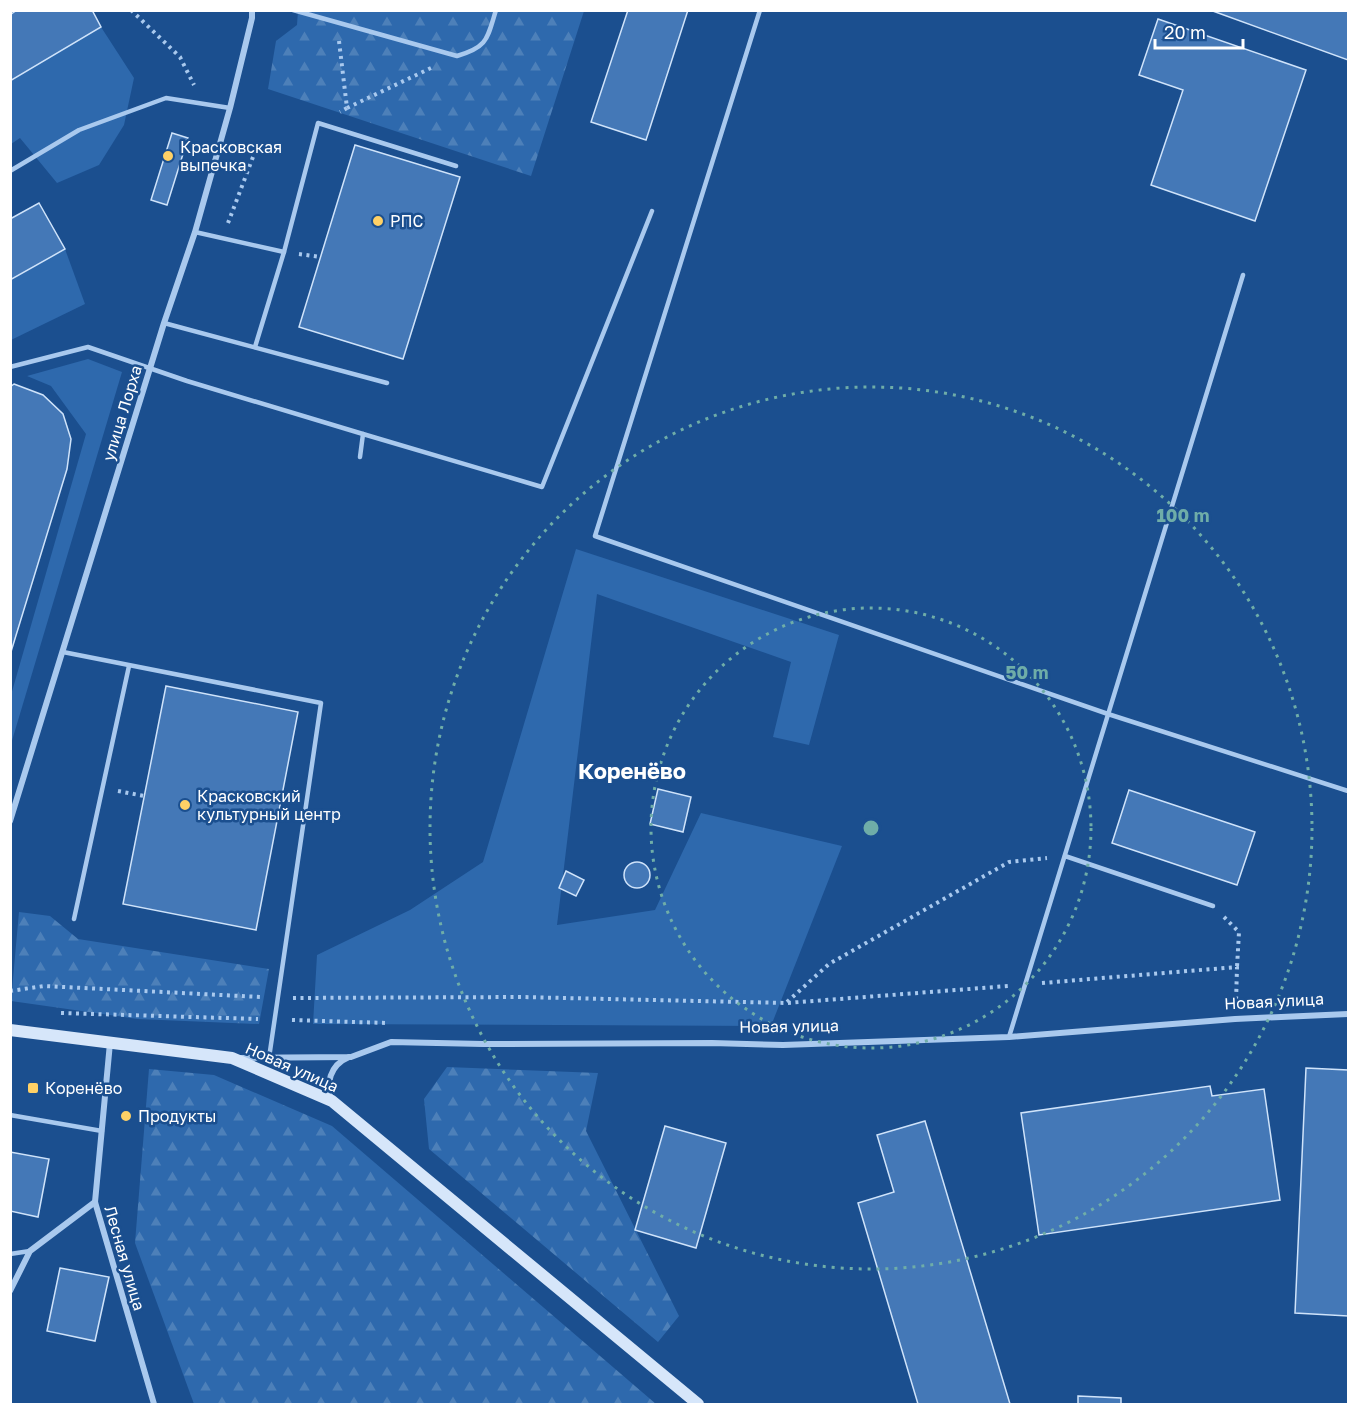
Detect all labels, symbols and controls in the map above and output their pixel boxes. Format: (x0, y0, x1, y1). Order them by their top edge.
scale bar (1155, 12, 1244, 50)
text: 20 m (1164, 21, 1206, 43)
place label: Красковская выпечка (180, 137, 282, 175)
marker: Красковская выпечка (161, 149, 175, 163)
place label: РПС (390, 211, 423, 231)
marker: РПС (371, 214, 385, 228)
street label: улица Лорха (98, 363, 146, 463)
text: 100 m (1157, 504, 1209, 526)
text: 50 m (1006, 661, 1048, 683)
district label: Коренёво (578, 757, 686, 784)
place label: Красковский культурный центр (197, 786, 341, 824)
marker: Красковский культурный центр (178, 798, 192, 812)
centre of rings (861, 818, 881, 838)
street label: Новая улица (1224, 988, 1324, 1014)
street label: Новая улица (739, 1015, 839, 1037)
street label: Новая улица (242, 1038, 342, 1096)
place label: Коренёво (45, 1078, 122, 1098)
marker: Коренёво (26, 1081, 40, 1095)
place label: Продукты (138, 1106, 216, 1126)
marker: Продукты (119, 1109, 133, 1123)
street label: Лесная улица (100, 1203, 150, 1313)

